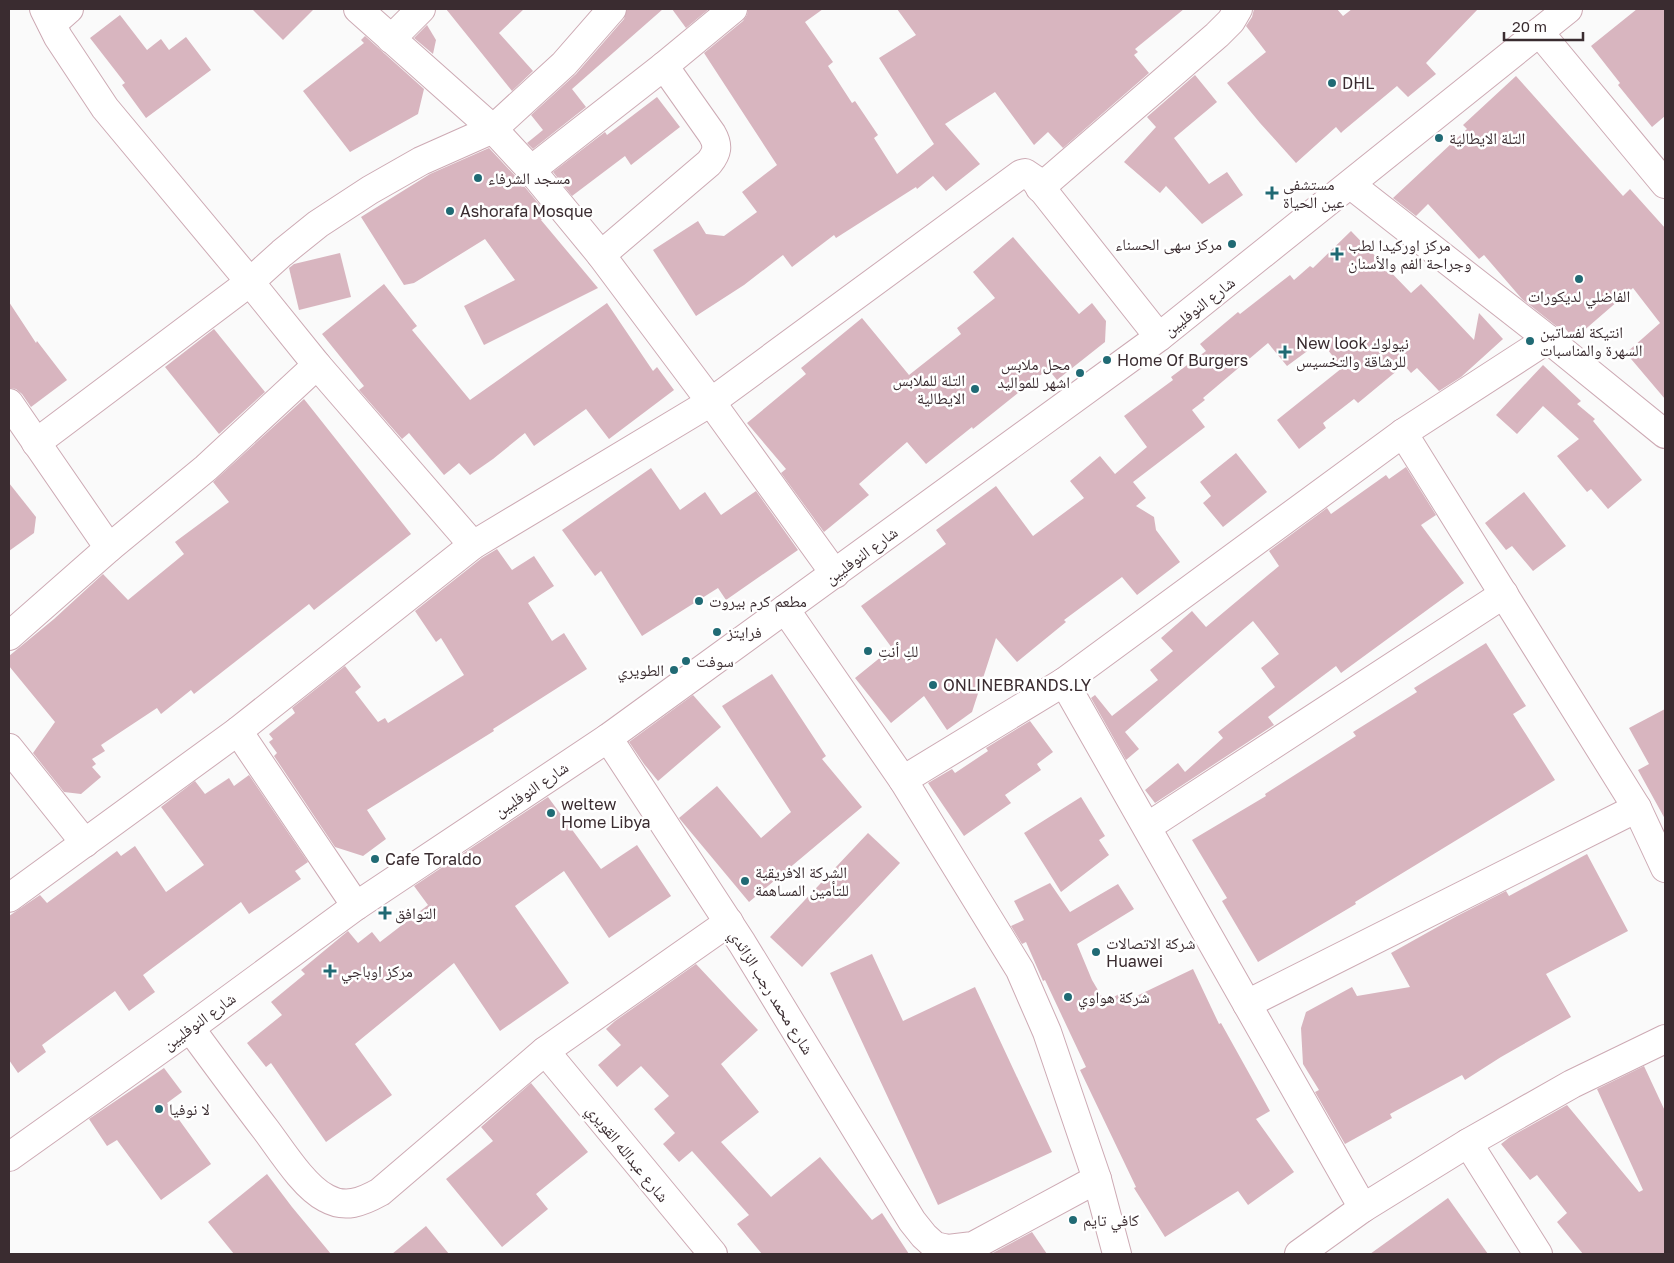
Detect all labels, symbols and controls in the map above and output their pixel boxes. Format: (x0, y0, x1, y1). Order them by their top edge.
scale bar (1504, 10, 1583, 42)
text: 20 m (1512, 17, 1547, 35)
place label: DHL (1342, 73, 1374, 93)
marker: DHL (1326, 77, 1338, 89)
place label: التلة الايطالية (1449, 128, 1525, 148)
marker: التلة الايطالية (1433, 132, 1445, 144)
place label: مسجد الشرفاء (488, 168, 570, 188)
marker: مسجد الشرفاء (472, 172, 484, 184)
place label: مستشفى عين الحياة (1283, 174, 1344, 213)
marker: مستشفى عين الحياة (1265, 186, 1279, 200)
place label: Ashorafa Mosque (460, 201, 593, 221)
marker: Ashorafa Mosque (444, 205, 456, 217)
place label: مركز سهى الحسناء (1115, 234, 1222, 255)
place label: مركز اوركيدا لطب وجراحة الفم والأسنان (1348, 235, 1471, 274)
marker: مركز سهى الحسناء (1226, 238, 1238, 250)
marker: مركز اوركيدا لطب وجراحة الفم والأسنان (1330, 247, 1344, 261)
street label: شارع النوفليين (1159, 272, 1239, 341)
marker: الفاضلي لديكورات (1573, 273, 1585, 285)
place label: الفاضلي لديكورات (1528, 286, 1630, 309)
place label: انتيكة لفساتين السهرة والمناسبات (1540, 322, 1643, 360)
place label: New look نيولوك للرشاقة والتخسيس (1296, 333, 1409, 372)
marker: انتيكة لفساتين السهرة والمناسبات (1524, 335, 1536, 347)
marker: New look نيولوك للرشاقة والتخسيس (1278, 345, 1292, 359)
place label: Home Of Burgers (1117, 350, 1248, 370)
place label: محل ملابس اشهر للمواليد (997, 354, 1070, 392)
marker: Home Of Burgers (1101, 354, 1113, 366)
marker: محل ملابس اشهر للمواليد (1074, 367, 1086, 379)
place label: التلة للملابس الايطالية (893, 370, 965, 408)
marker: التلة للملابس الايطالية (969, 383, 981, 395)
street label: شارع النوفليين (821, 522, 902, 589)
place label: مطعم كرم بيروت (709, 591, 807, 612)
marker: مطعم كرم بيروت (693, 595, 705, 607)
place label: فرايتز (726, 622, 762, 642)
marker: فرايتز (711, 626, 723, 638)
place label: لكِ أنتِ (878, 641, 918, 661)
marker: لكِ أنتِ (862, 645, 874, 657)
place label: سوفت (696, 651, 734, 671)
marker: سوفت (680, 655, 692, 667)
place label: الطويري (617, 660, 664, 683)
marker: الطويري (668, 664, 680, 676)
place label: ONLINEBRANDS.LY (943, 675, 1092, 695)
marker: ONLINEBRANDS.LY (927, 679, 939, 691)
street label: شارع النوفليين (490, 757, 573, 822)
place label: weltew Home Libya (561, 794, 651, 832)
marker: weltew Home Libya (545, 807, 557, 819)
place label: Cafe Toraldo (385, 849, 481, 869)
marker: Cafe Toraldo (369, 853, 381, 865)
place label: الشركة الافريقية للتأمين المساهمة (755, 862, 849, 901)
marker: الشركة الافريقية للتأمين المساهمة (739, 875, 751, 887)
place label: التوافق (395, 903, 436, 924)
marker: التوافق (379, 907, 391, 919)
street label: شارع محمد رجب الزائدي (723, 926, 818, 1060)
place label: شركة الاتصالات Huawei (1106, 933, 1196, 971)
marker: شركة الاتصالات Huawei (1090, 946, 1102, 958)
place label: مركز اوباجي (341, 961, 413, 984)
marker: مركز اوباجي (323, 964, 337, 978)
place label: شركة هواوي (1078, 987, 1150, 1010)
street label: شارع النوفليين (159, 988, 240, 1055)
marker: شركة هواوي (1062, 991, 1074, 1003)
place label: لا نوفيا (169, 1099, 210, 1119)
street label: شارع عبدالله القويري (580, 1100, 673, 1208)
marker: لا نوفيا (153, 1103, 165, 1115)
place label: كافي تايم (1083, 1210, 1139, 1233)
marker: كافي تايم (1067, 1214, 1079, 1226)

